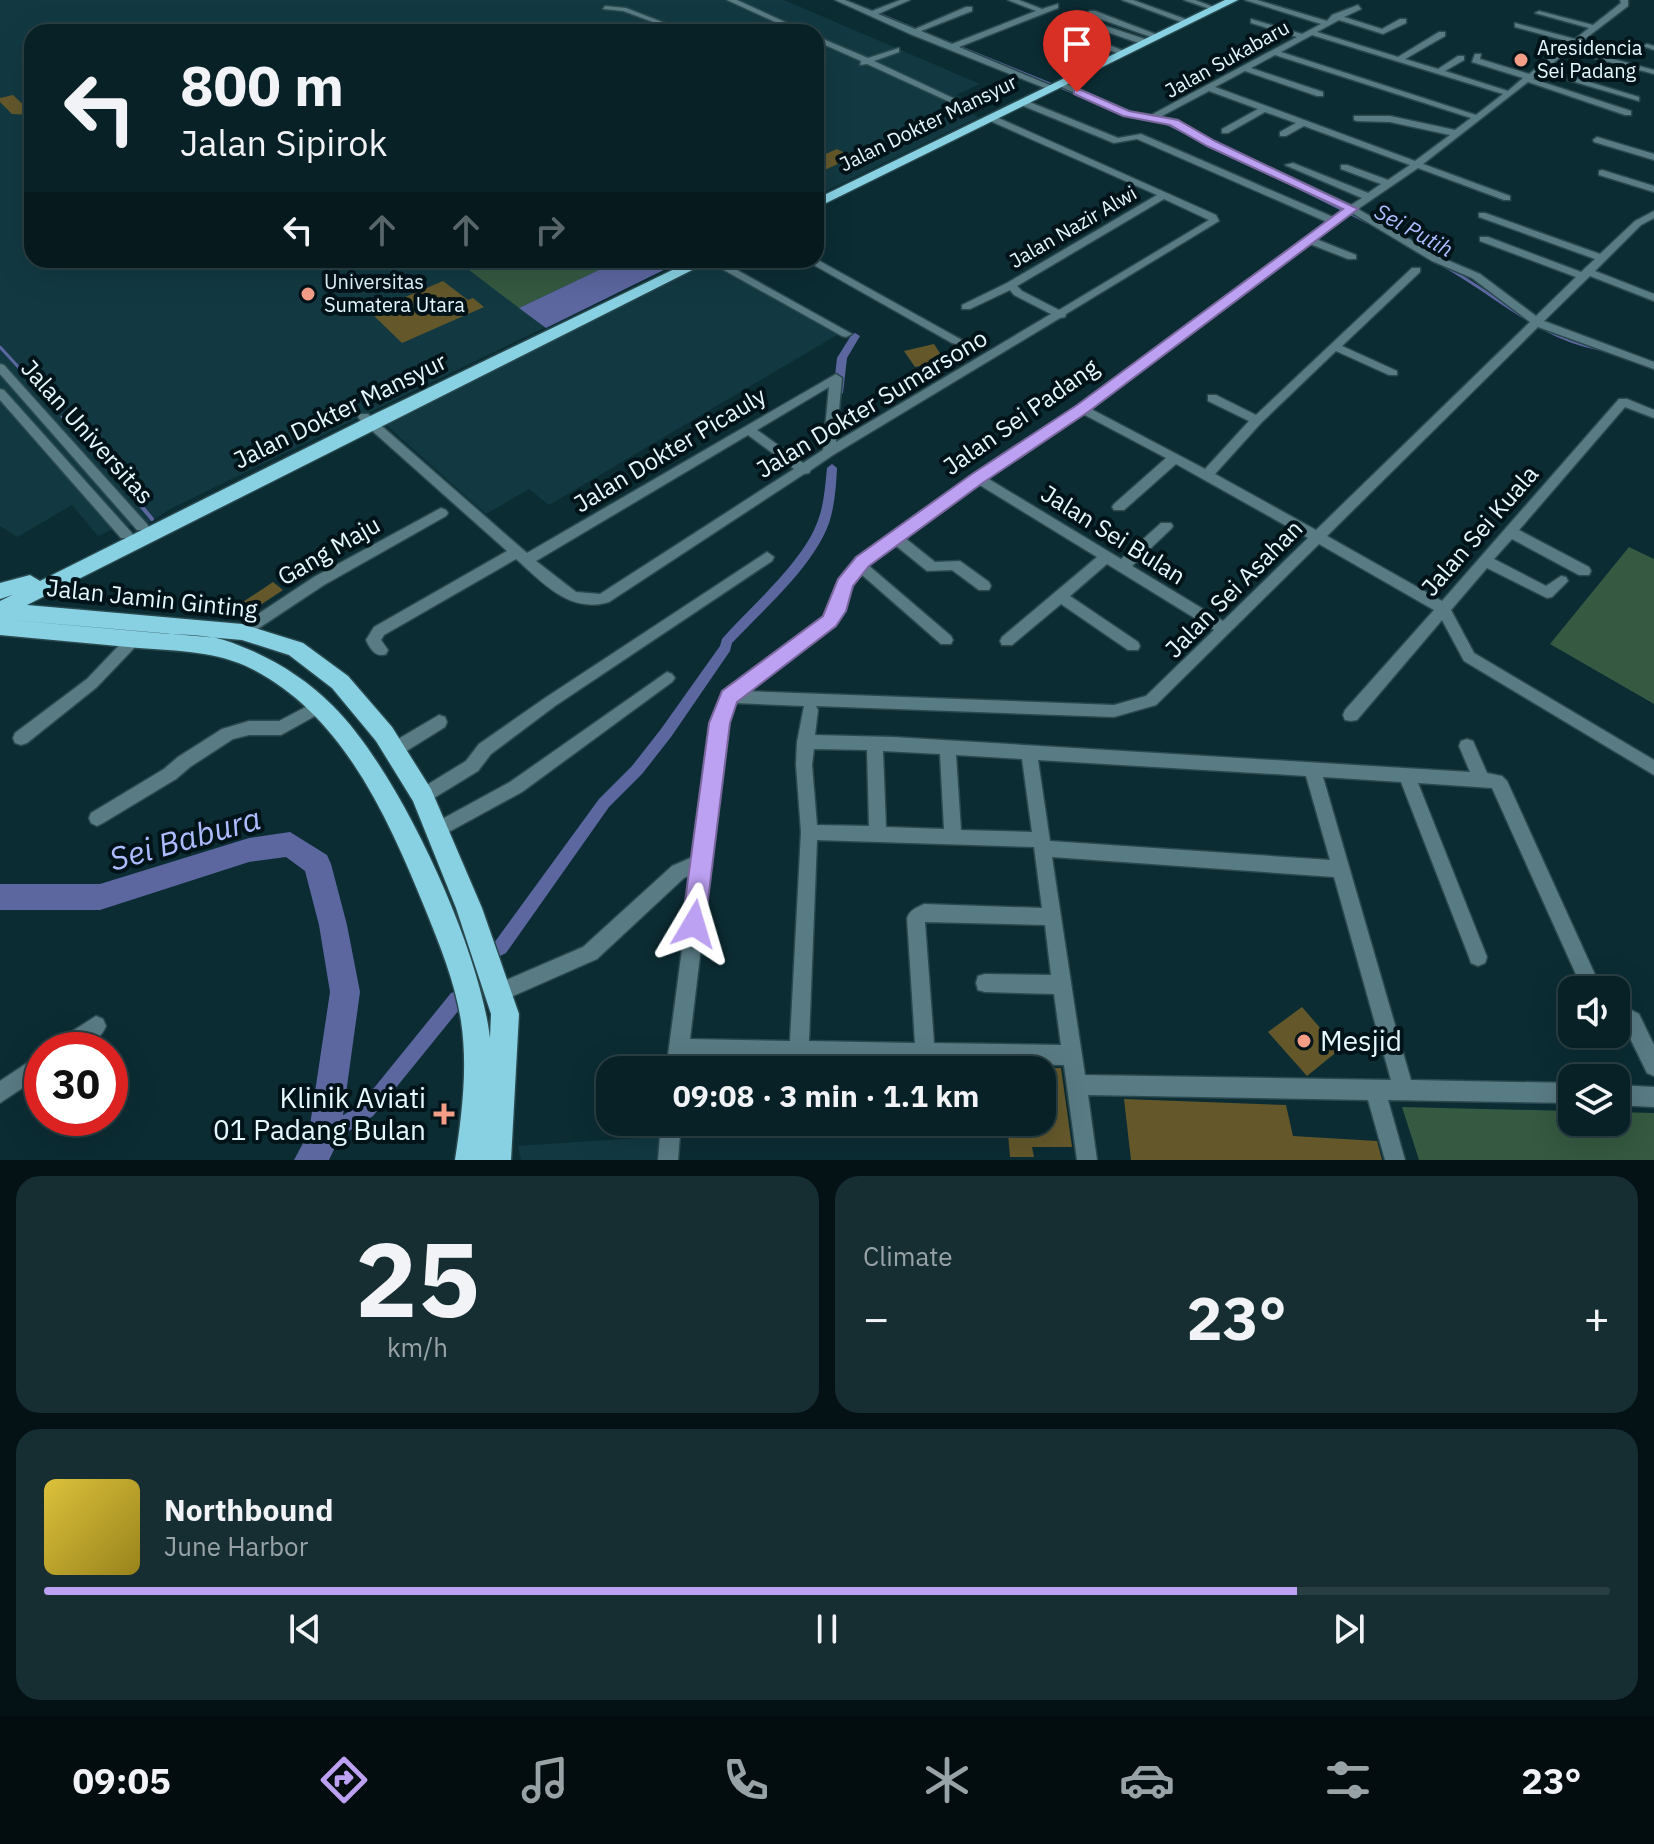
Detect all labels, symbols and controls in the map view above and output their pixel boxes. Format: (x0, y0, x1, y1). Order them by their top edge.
pin (1043, 10, 1111, 92)
street label: Jalan Sukabaru (1160, 13, 1294, 104)
icon: arrive (1055, 22, 1099, 66)
place label: Aresidencia Sei Padang (1537, 34, 1643, 84)
text: 800 m (180, 49, 344, 121)
marker: Aresidencia Sei Padang (1512, 51, 1530, 69)
icon: left (48, 56, 152, 160)
street label: Jalan Dokter Mansyur (835, 68, 1021, 177)
text: Jalan Sipirok (180, 119, 388, 166)
street label: Jalan Nazir Alwi (1004, 179, 1141, 274)
water label: Sei Putih (1370, 196, 1459, 263)
icon: left (276, 208, 320, 252)
icon: ahead (360, 208, 404, 252)
icon: ahead (444, 208, 488, 252)
icon: right (528, 208, 572, 252)
place label: Universitas Sumatera Utara (324, 268, 465, 318)
marker: Universitas Sumatera Utara (299, 285, 317, 303)
street label: Jalan Dokter Sumarsono (750, 321, 993, 485)
street label: Jalan Dokter Mansyur (228, 345, 452, 476)
street label: Jalan Sei Padang (936, 351, 1105, 482)
street label: Jalan Universitas (14, 352, 161, 510)
street label: Jalan Dokter Picauly (567, 379, 772, 519)
street label: Jalan Sei Kuala (1414, 458, 1545, 602)
street label: Jalan Sei Bulan (1035, 477, 1192, 591)
street label: Gang Maju (271, 508, 386, 592)
street label: Jalan Sei Asahan (1157, 512, 1309, 664)
street label: Jalan Jamin Ginting (45, 571, 260, 625)
water label: Sei Babura (104, 796, 265, 880)
position arrow (652, 882, 736, 966)
map controls (1558, 976, 1630, 1136)
button: sound (1558, 976, 1630, 1048)
place label: Mesjid (1320, 1022, 1402, 1059)
speed limit sign: 30 (24, 1032, 128, 1136)
marker: Mesjid (1295, 1032, 1313, 1050)
button: layers (1558, 1064, 1630, 1136)
text: 09:08 · 3 min · 1.1 km (673, 1076, 979, 1115)
place label: Klinik Aviati 01 Padang Bulan (213, 1079, 426, 1148)
marker: Klinik Aviati 01 Padang Bulan (433, 1103, 455, 1125)
text: 25 (355, 1210, 480, 1346)
text: Climate (863, 1239, 953, 1273)
text: 23° (1186, 1278, 1287, 1357)
text: − (863, 1289, 889, 1346)
text: + (1584, 1289, 1610, 1346)
text: km/h (387, 1330, 448, 1364)
text: Northbound (164, 1490, 333, 1529)
text: June Harbor (164, 1529, 308, 1563)
icon: previous (283, 1607, 327, 1651)
icon: pause (805, 1607, 849, 1651)
icon: next (1327, 1607, 1371, 1651)
icon: directions (316, 1752, 372, 1808)
icon: music (517, 1752, 573, 1808)
icon: phone (718, 1752, 774, 1808)
icon: climate (919, 1752, 975, 1808)
icon: car (1119, 1752, 1175, 1808)
icon: filters (1320, 1752, 1376, 1808)
text: 09:05 (72, 1757, 171, 1804)
text: 23° (1521, 1757, 1581, 1804)

